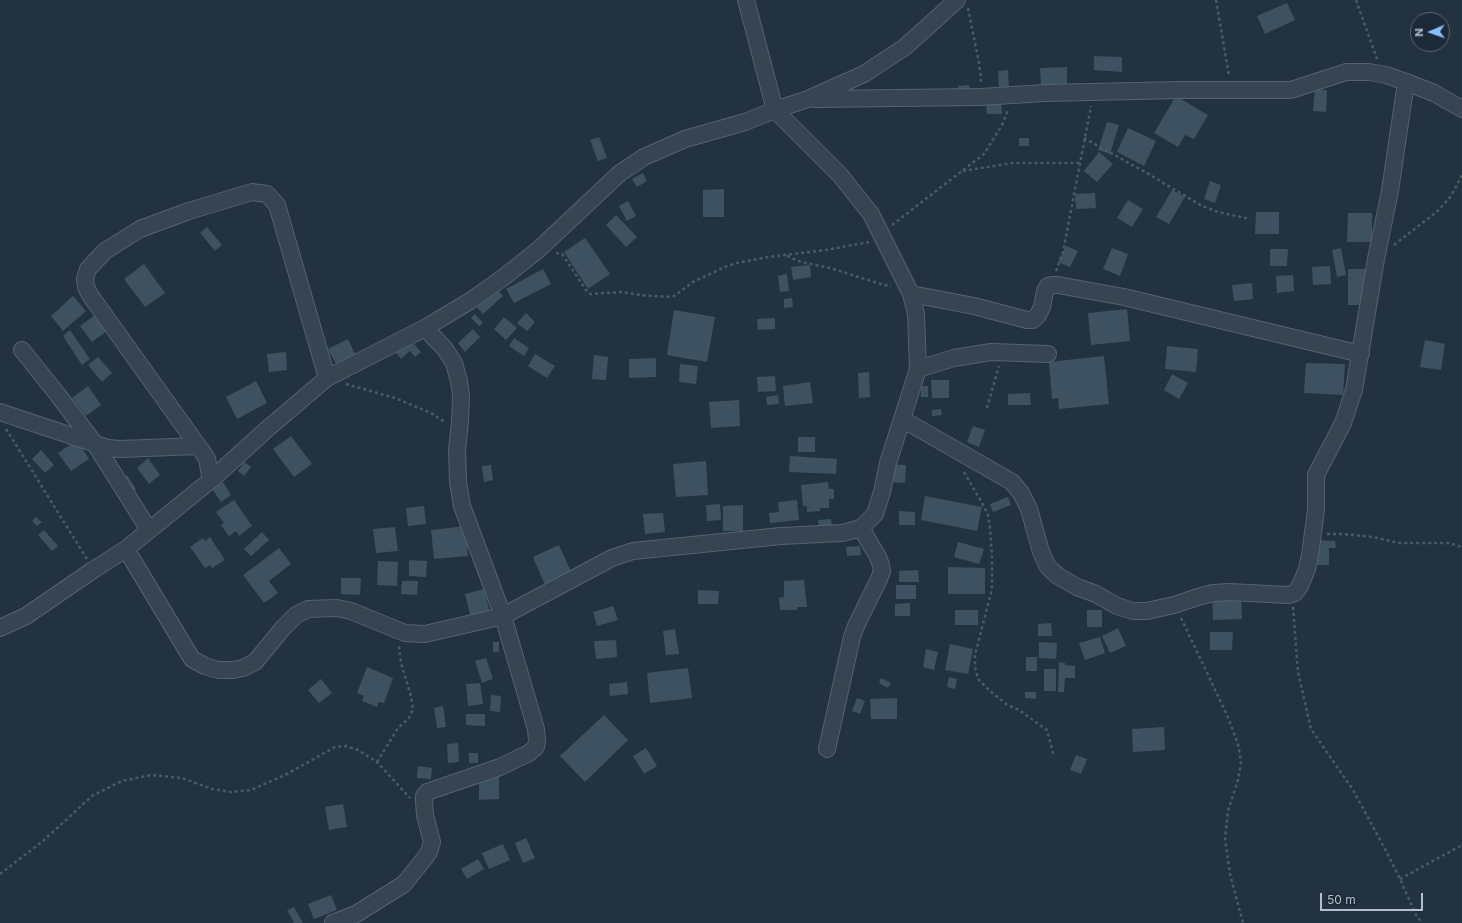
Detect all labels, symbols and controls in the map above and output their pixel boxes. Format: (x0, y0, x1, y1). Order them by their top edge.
north arrow (1410, 12, 1450, 52)
text: N (1412, 28, 1426, 37)
scale bar (1322, 885, 1425, 911)
text: 50 m (1327, 892, 1356, 907)

